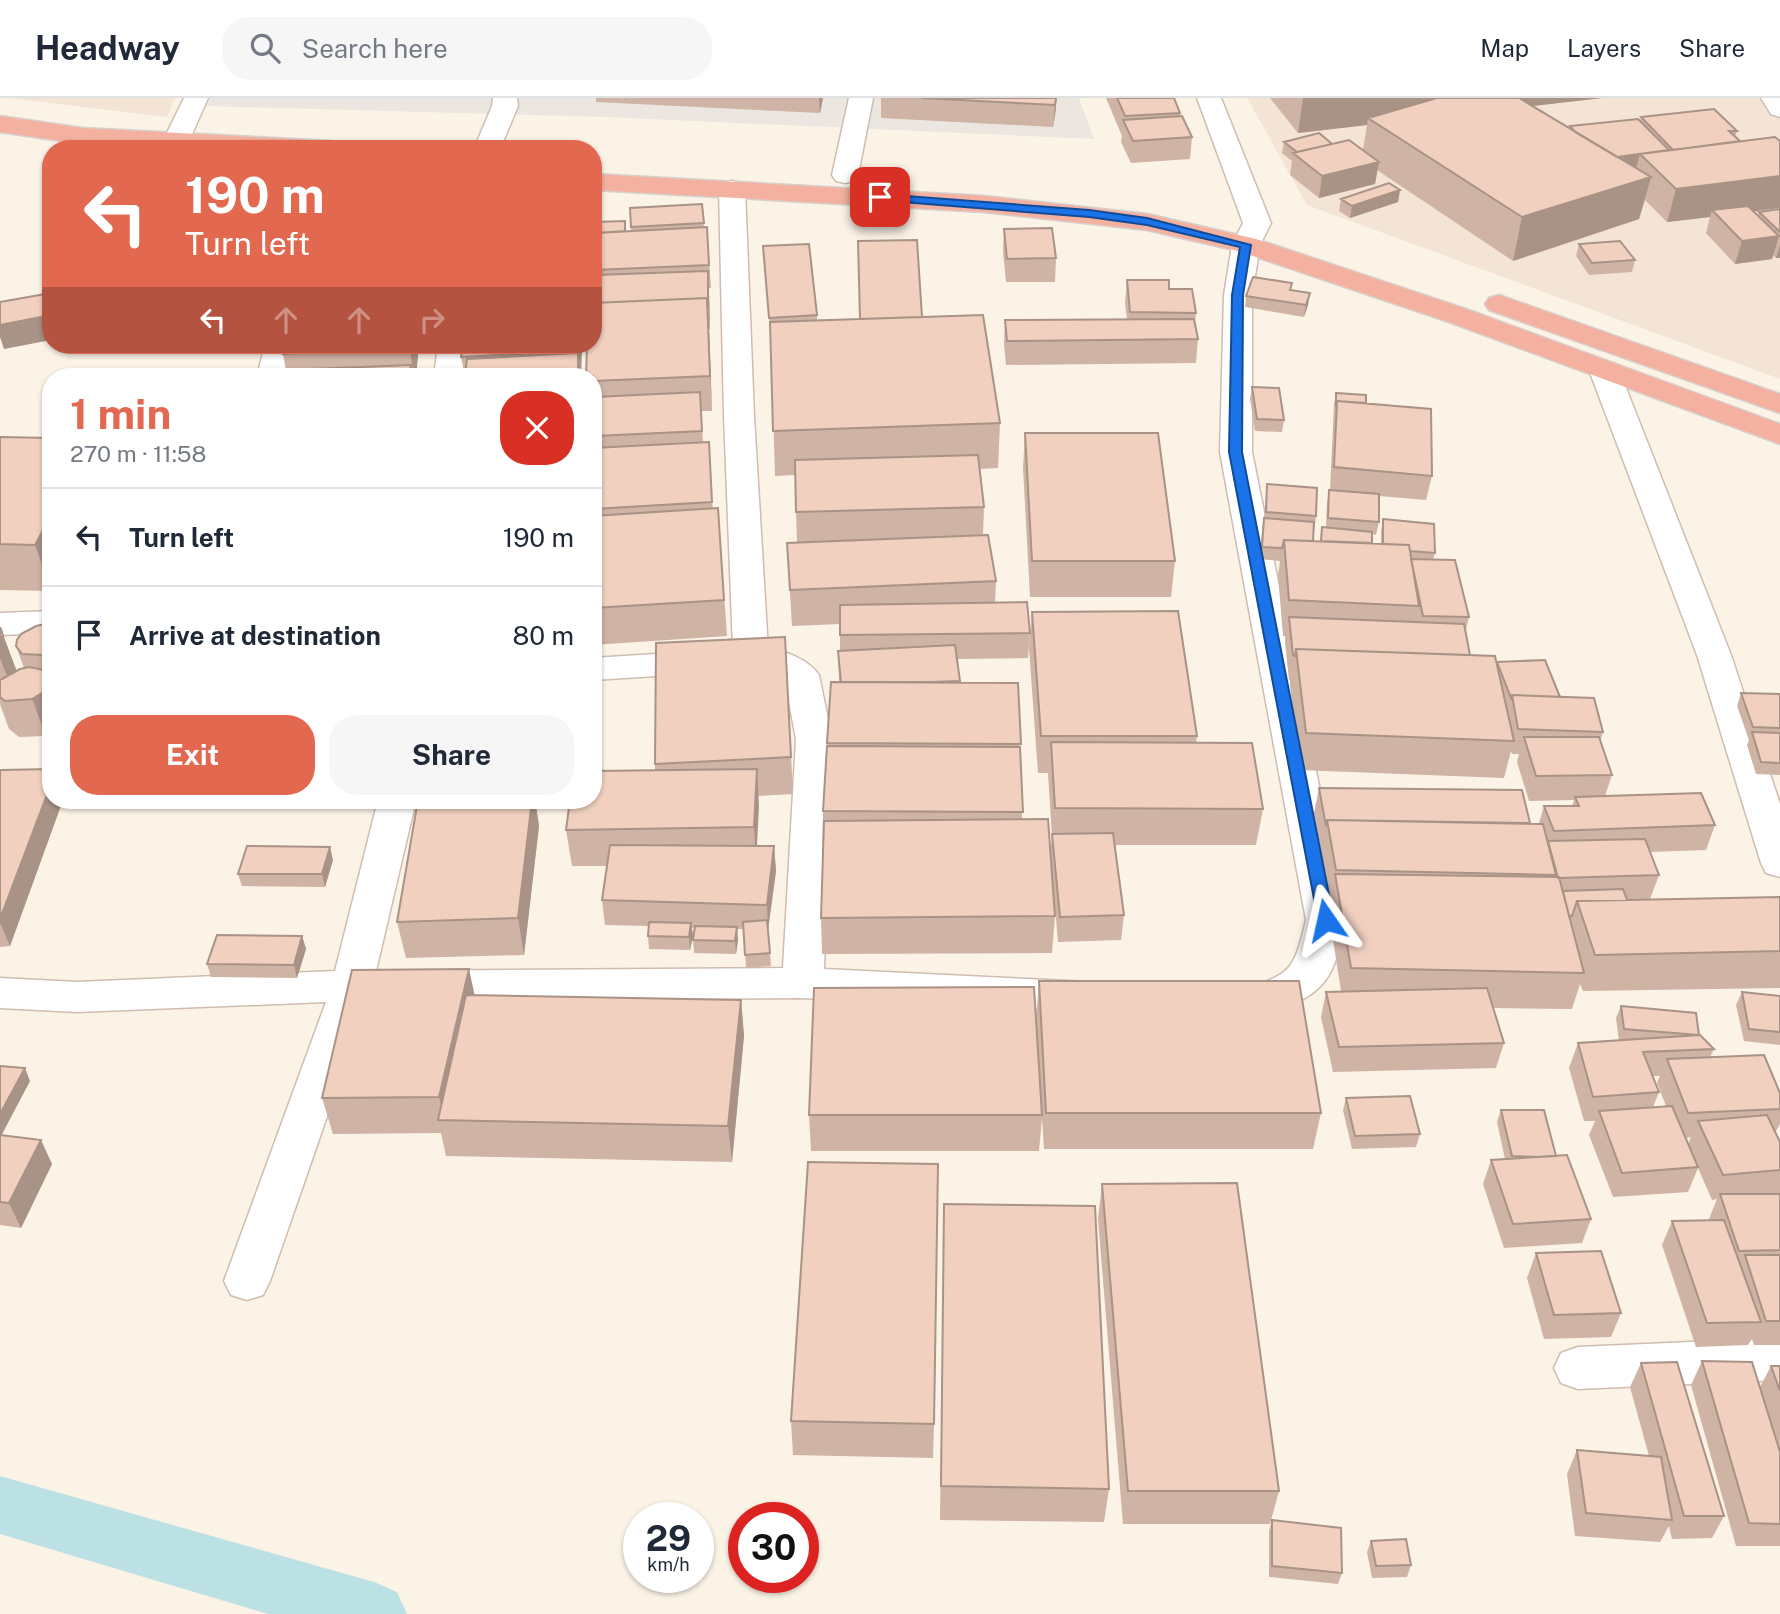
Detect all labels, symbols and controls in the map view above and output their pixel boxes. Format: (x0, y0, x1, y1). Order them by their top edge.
search box (222, 17, 712, 80)
text: Headway (35, 29, 180, 67)
icon: search (246, 29, 284, 67)
text: Search here (302, 33, 448, 64)
text: Map (1480, 34, 1529, 62)
text: Layers (1567, 34, 1641, 62)
text: Share (1679, 34, 1745, 62)
text: 190 m (185, 166, 325, 224)
pin (850, 167, 910, 227)
icon: left (70, 168, 161, 259)
icon: arrive (861, 178, 899, 216)
text: Turn left (185, 225, 310, 262)
icon: left (194, 301, 232, 339)
icon: ahead (267, 301, 305, 339)
icon: ahead (340, 301, 378, 339)
icon: right (413, 301, 451, 339)
text: 1 min (70, 389, 171, 438)
button: close (500, 391, 574, 465)
text: 270 m · 11:58 (70, 440, 206, 467)
icon: left (70, 518, 108, 556)
text: Turn left (129, 522, 234, 553)
text: 190 m (503, 522, 574, 553)
icon: arrive (70, 616, 108, 654)
text: Arrive at destination (129, 620, 381, 651)
text: 80 m (513, 620, 574, 651)
button: Exit (70, 715, 315, 795)
button: Share (329, 715, 574, 795)
position arrow (1289, 883, 1363, 957)
speed limit sign: 30 (728, 1502, 819, 1593)
text: 29 (646, 1518, 691, 1559)
text: km/h (647, 1554, 690, 1575)

